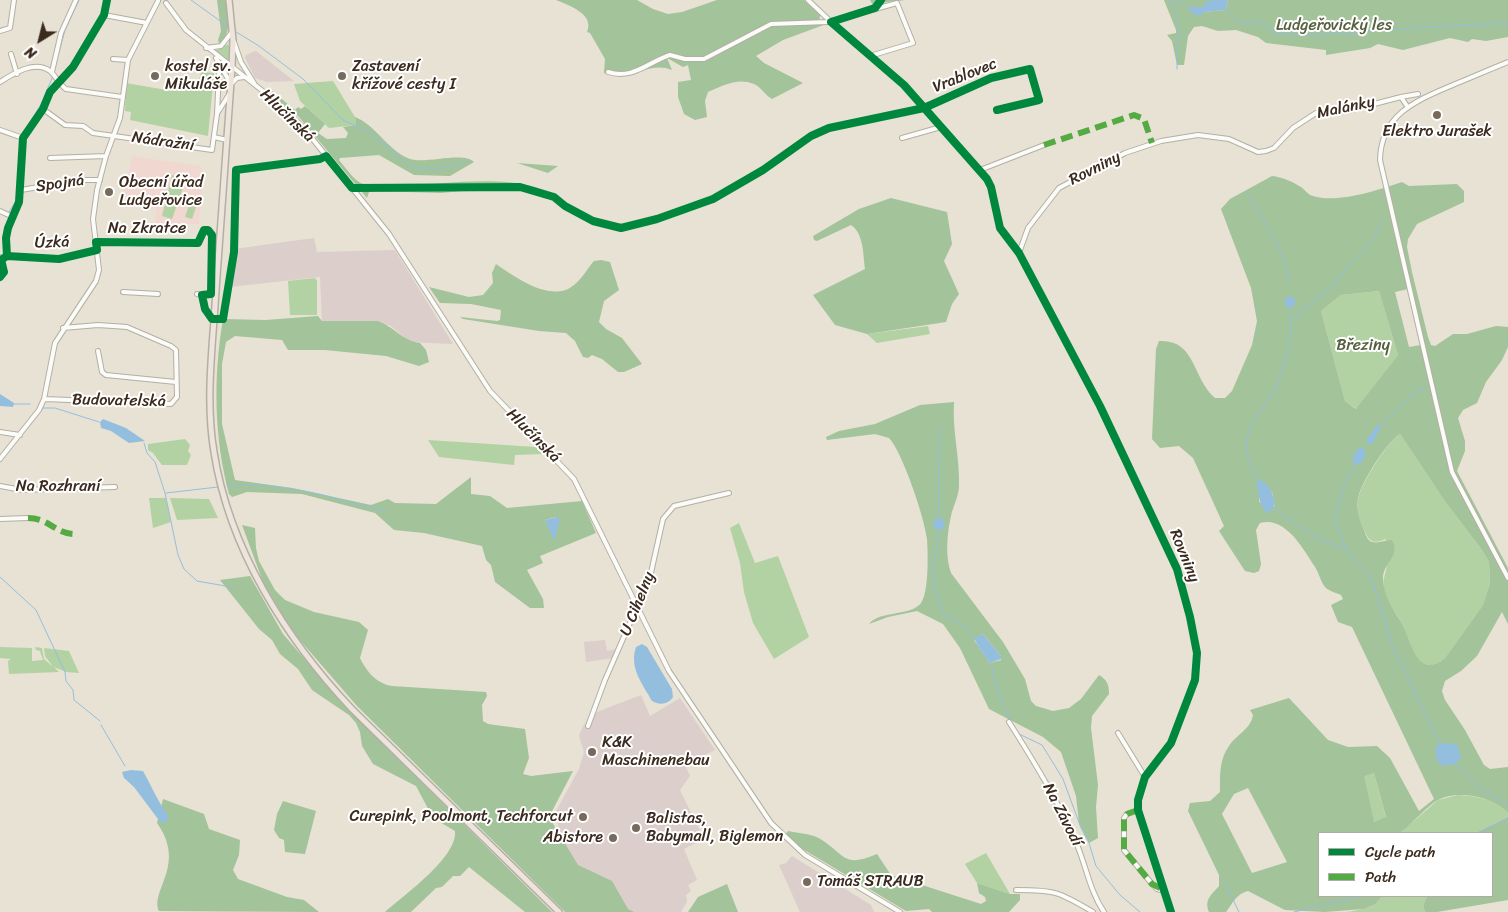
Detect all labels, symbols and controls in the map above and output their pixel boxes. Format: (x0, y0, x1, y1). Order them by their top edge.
north arrow (15, 15, 65, 65)
park label: Ludgeřovický les (1276, 16, 1392, 36)
text: N (20, 40, 42, 66)
street label: Vrablovec (930, 54, 1000, 98)
place label: kostel sv. Mikuláše (165, 57, 232, 95)
place label: Zastavení křížové cesty I (352, 57, 456, 95)
marker: kostel sv. Mikuláše (149, 70, 161, 82)
marker: Zastavení křížové cesty I (336, 70, 348, 82)
street label: Hlučínská (256, 85, 318, 147)
street label: Malánky (1315, 92, 1377, 124)
marker: Elektro Jurašek (1431, 109, 1443, 121)
place label: Elektro Jurašek (1382, 122, 1492, 142)
street label: Nádražní (131, 128, 195, 156)
street label: Rovniny (1066, 148, 1124, 190)
street label: Spojná (35, 171, 85, 197)
place label: Obecní úřad Ludgeřovice (119, 173, 203, 211)
marker: Obecní úřad Ludgeřovice (103, 186, 115, 198)
street label: Na Zkratce (108, 219, 186, 239)
street label: Úzká (34, 233, 70, 253)
park label: Březiny (1336, 336, 1390, 356)
street label: Budovatelská (72, 391, 166, 411)
street label: Hlučínská (502, 405, 564, 467)
street label: Na Rozhraní (16, 477, 100, 497)
street label: Rovniny (1165, 527, 1203, 585)
street label: U Cihelny (616, 569, 660, 639)
place label: K&K Maschinenebau (602, 733, 710, 771)
marker: K&K Maschinenebau (586, 746, 598, 758)
street label: Na Závodí (1038, 780, 1086, 850)
place label: Curepink, Poolmont, Techforcut (350, 807, 573, 827)
place label: Balistas, Babymall, Biglemon (646, 809, 783, 847)
marker: Curepink, Poolmont, Techforcut (577, 811, 589, 823)
marker: Balistas, Babymall, Biglemon (630, 822, 642, 834)
place label: Abistore (543, 828, 603, 848)
marker: Abistore (607, 832, 619, 844)
legend (1318, 832, 1493, 897)
text: Cycle path (1365, 839, 1435, 865)
text: Path (1365, 864, 1396, 890)
place label: Tomáš STRAUB (817, 872, 924, 892)
marker: Tomáš STRAUB (801, 876, 813, 888)

